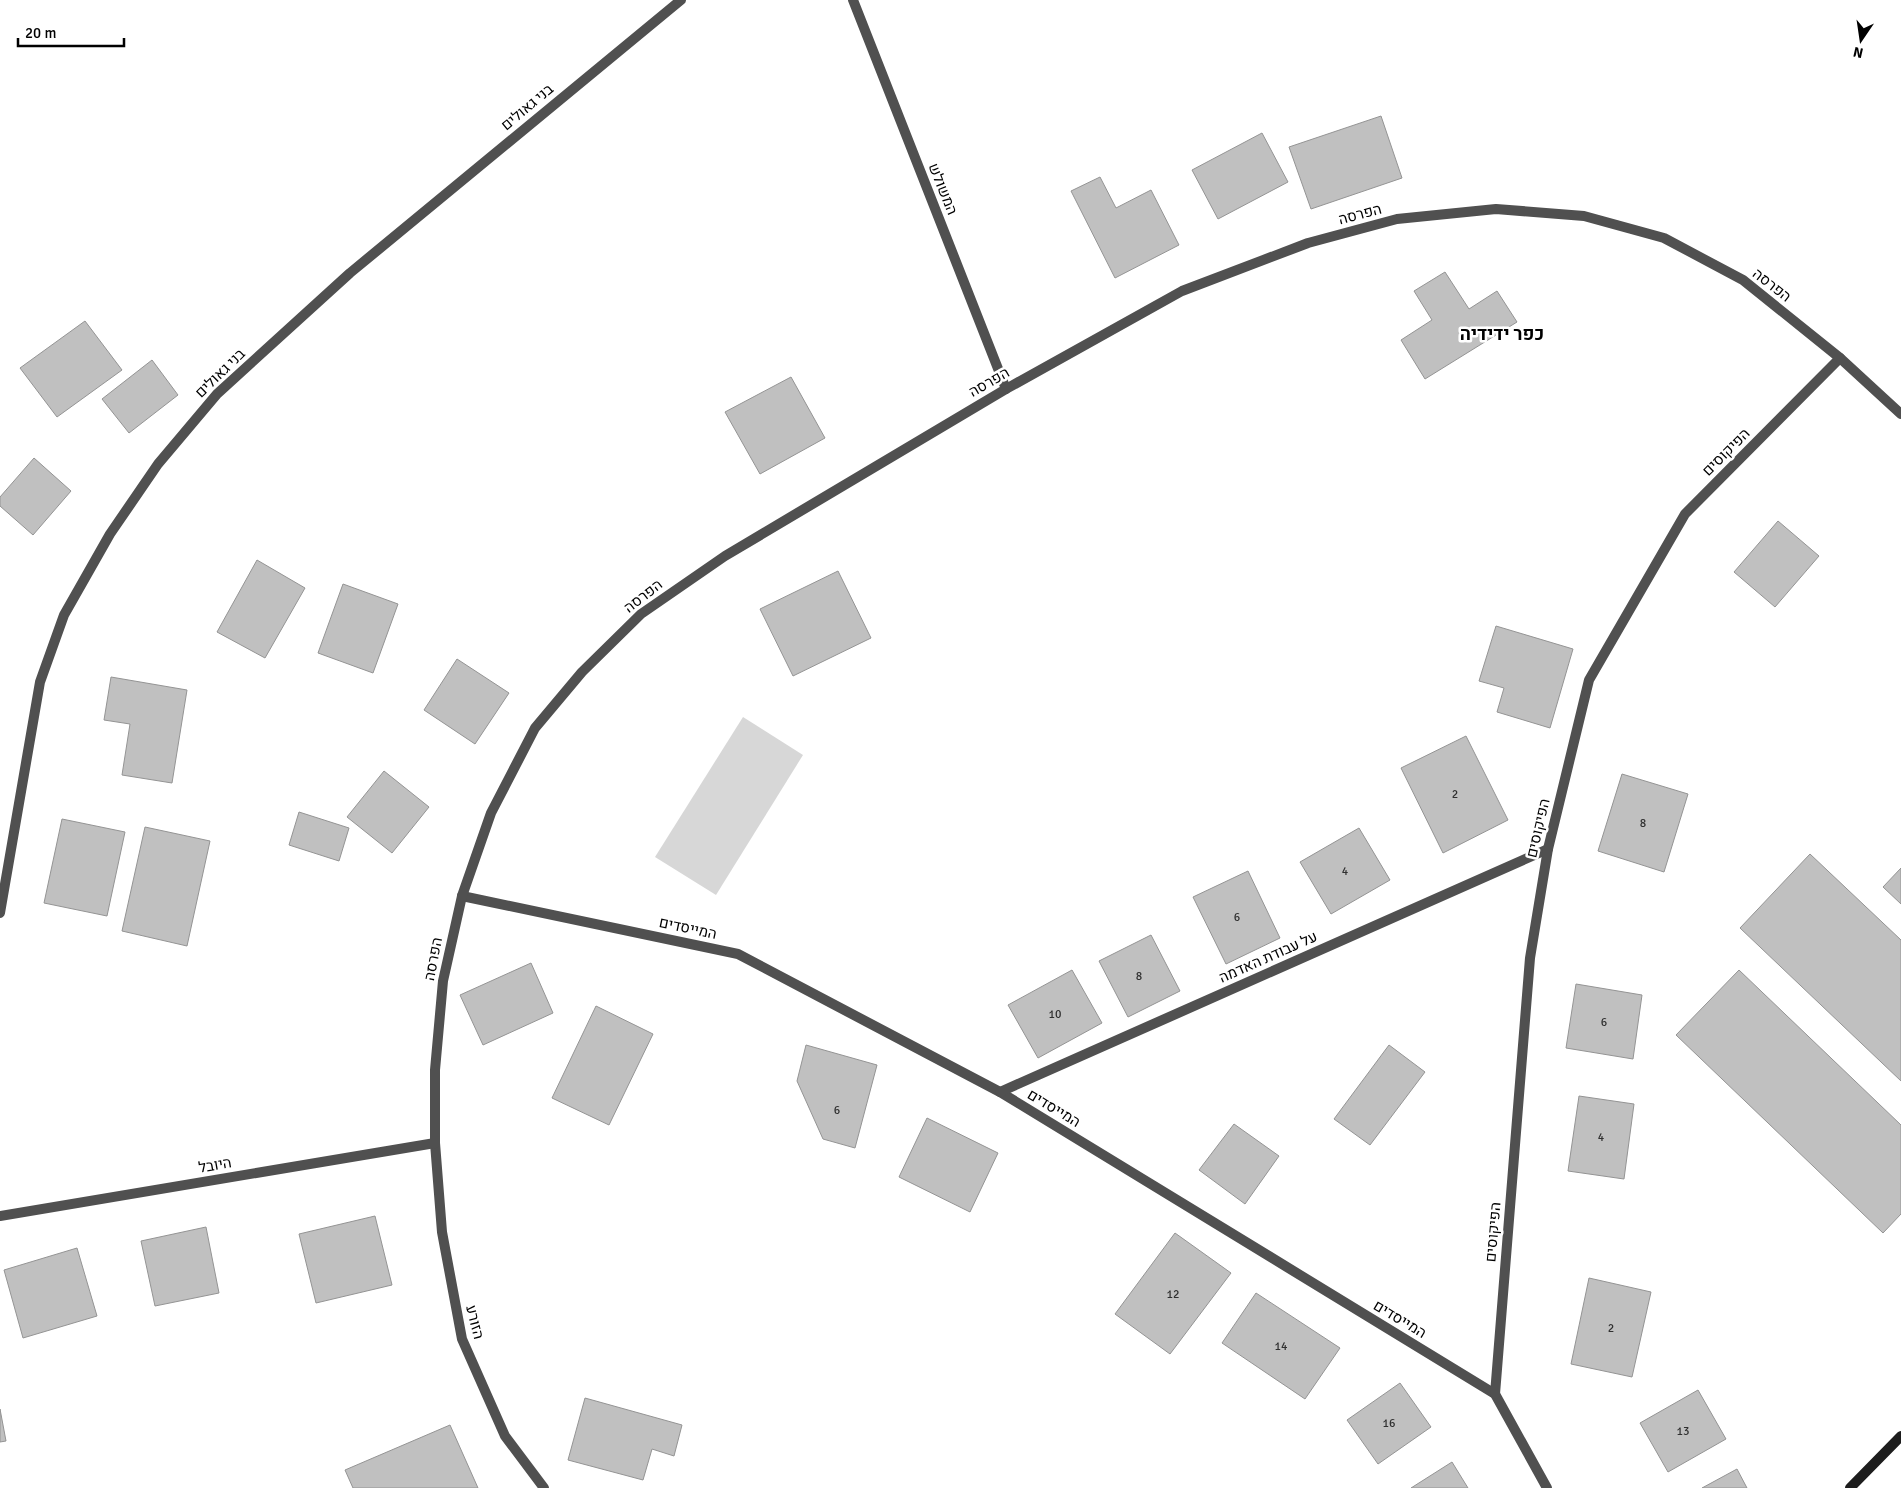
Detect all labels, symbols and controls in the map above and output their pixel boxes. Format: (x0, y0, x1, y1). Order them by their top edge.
scale bar (18, 15, 124, 47)
north arrow (1836, 15, 1886, 65)
text: 20 m (25, 24, 56, 42)
text: N (1852, 43, 1865, 62)
street label: בני גאולים (497, 80, 557, 134)
street label: המשולש (924, 160, 962, 218)
street label: הפרסה (1336, 200, 1384, 228)
street label: הפרסה (1749, 264, 1795, 306)
district label: כפר ידידיה (1460, 323, 1544, 345)
street label: בני גאולים (191, 345, 249, 401)
street label: הפרסה (965, 363, 1013, 401)
street label: הפיקוסים (1698, 424, 1754, 480)
street label: הפרסה (620, 575, 666, 617)
house number: 2 (1452, 787, 1458, 802)
street label: הפיקוסים (1522, 797, 1554, 859)
house number: 8 (1640, 816, 1646, 831)
house number: 4 (1342, 864, 1349, 879)
house number: 6 (1234, 910, 1240, 925)
street label: המייסדים (657, 913, 719, 943)
street label: על עבודת האדמה (1216, 927, 1320, 987)
street label: הפרסה (420, 936, 446, 982)
house number: 8 (1136, 969, 1142, 984)
house number: 10 (1049, 1007, 1061, 1022)
house number: 6 (1601, 1015, 1607, 1030)
street label: המייסדים (1024, 1085, 1084, 1131)
house number: 6 (834, 1103, 840, 1118)
house number: 4 (1598, 1130, 1605, 1145)
street label: היובל (197, 1153, 233, 1177)
street label: הפיקוסים (1481, 1201, 1505, 1263)
house number: 12 (1167, 1287, 1179, 1302)
street label: המייסדים (1370, 1296, 1430, 1342)
street label: הזורע (462, 1303, 488, 1341)
house number: 2 (1608, 1321, 1614, 1336)
house number: 14 (1275, 1339, 1288, 1354)
house number: 16 (1383, 1416, 1395, 1431)
house number: 13 (1677, 1424, 1689, 1439)

